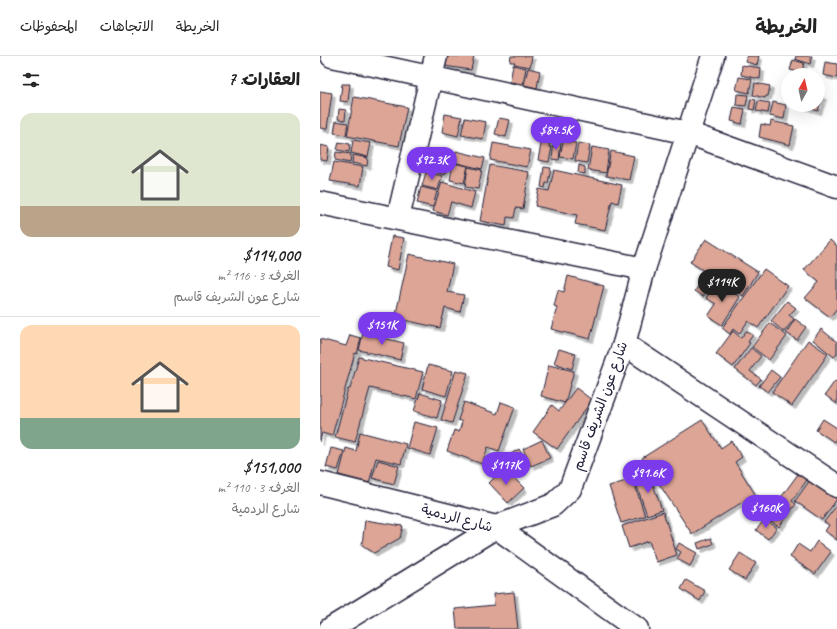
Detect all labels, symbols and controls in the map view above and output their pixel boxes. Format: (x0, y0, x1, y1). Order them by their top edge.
text: الخريطة (755, 15, 817, 39)
text: المحفوظات (20, 18, 78, 35)
text: الاتجاهات (100, 18, 154, 35)
text: الخريطة (176, 18, 219, 35)
north arrow (781, 68, 825, 112)
map controls (781, 68, 825, 112)
icon: filters (20, 69, 42, 91)
text: العقارات: 7 (228, 69, 300, 90)
pin: $84.5K (523, 117, 589, 151)
text: $84.5K (540, 122, 572, 138)
icon: home (124, 139, 196, 211)
pin: $92.3K (399, 147, 465, 181)
text: $92.3K (416, 152, 448, 168)
text: $114,000 (243, 245, 300, 266)
text: الغرف: 3 · 116 m² (218, 268, 300, 284)
pin: $114K (694, 269, 750, 303)
text: $114K (707, 274, 737, 290)
text: شارع عون الشريف قاسم (174, 289, 300, 305)
pin: $151K (354, 312, 410, 346)
text: $151K (367, 317, 397, 333)
street label: شارع عون الشريف قاسم (569, 339, 633, 474)
icon: home (124, 351, 196, 423)
pin: $117K (478, 452, 534, 486)
text: $151,000 (243, 457, 300, 478)
text: $117K (491, 457, 521, 473)
pin: $91.6K (615, 460, 681, 494)
text: $91.6K (632, 465, 664, 481)
text: الغرف: 3 · 110 m² (218, 480, 300, 496)
pin: $160K (738, 495, 794, 529)
street label: شارع الردمية (419, 500, 495, 537)
text: $160K (751, 500, 781, 516)
text: شارع الردمية (232, 501, 300, 517)

